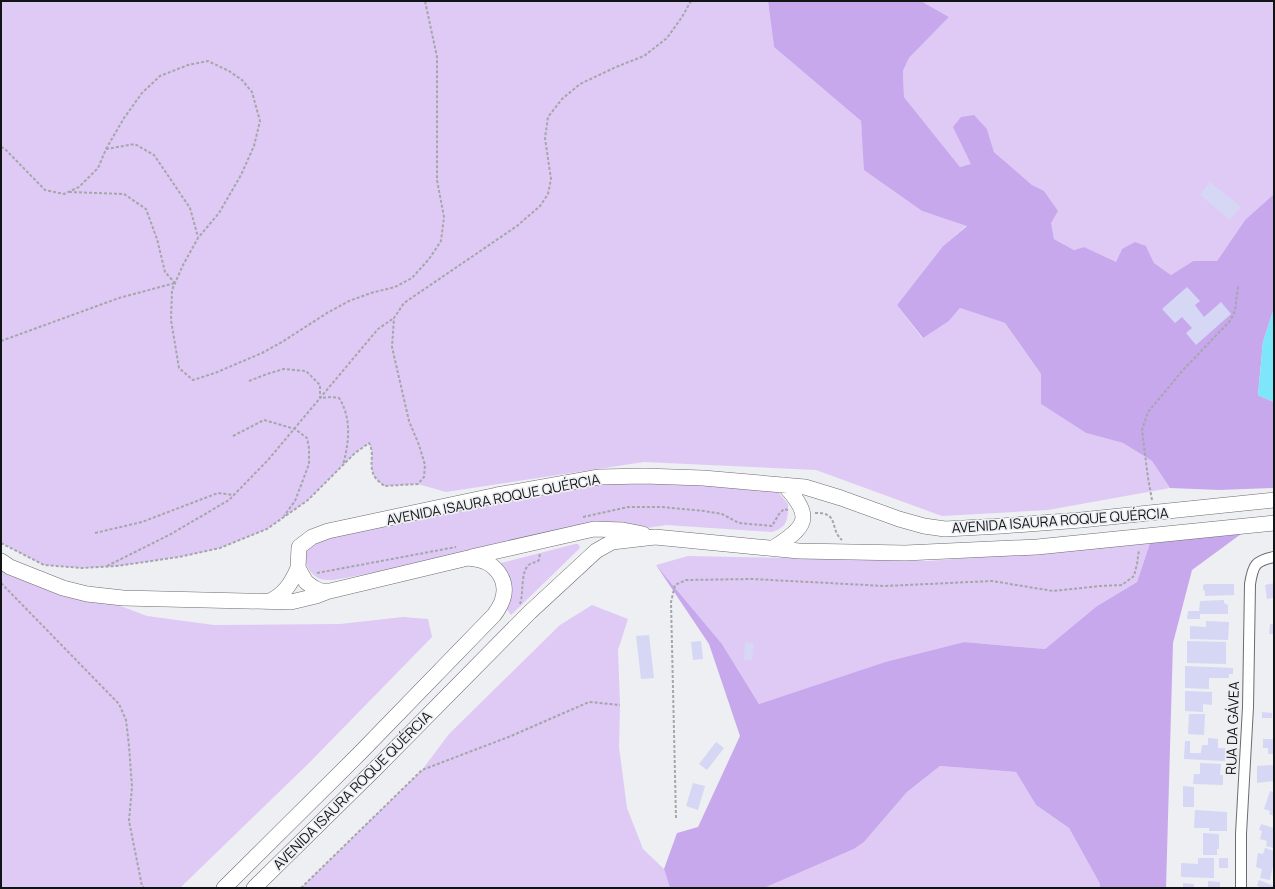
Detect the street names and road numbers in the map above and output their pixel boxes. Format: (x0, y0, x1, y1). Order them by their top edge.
street label: AVENIDA ISAURA ROQUE QUÉRCIA (385, 469, 602, 529)
street label: AVENIDA ISAURA ROQUE QUÉRCIA (951, 503, 1169, 537)
street label: RUA DA GÁVEA (1221, 681, 1243, 775)
street label: AVENIDA ISAURA ROQUE QUÉRCIA (268, 706, 436, 874)

